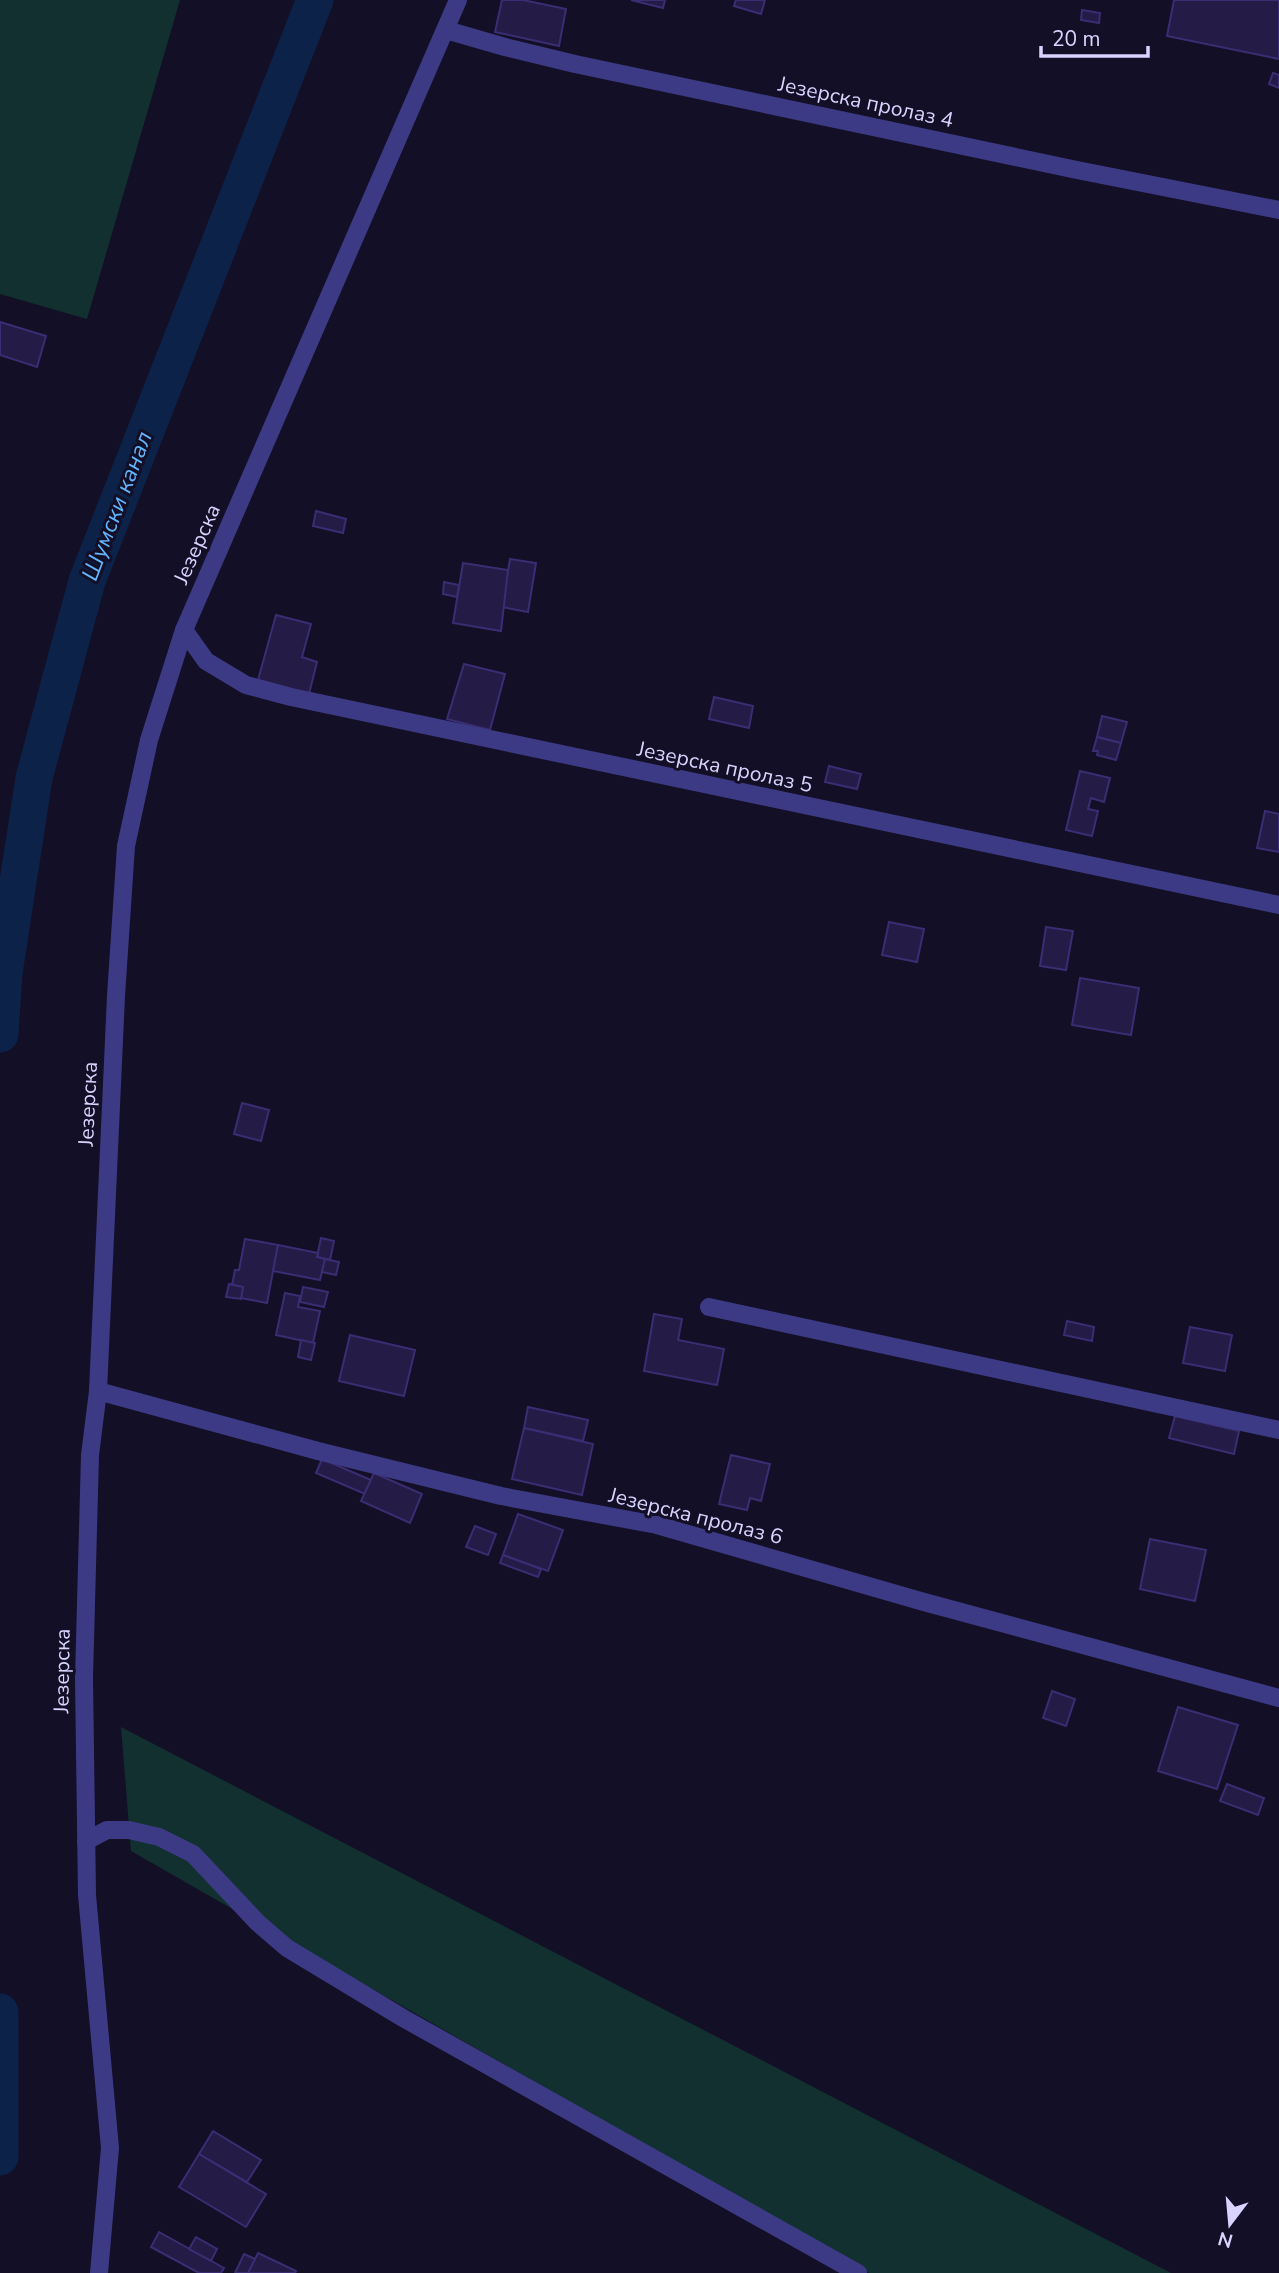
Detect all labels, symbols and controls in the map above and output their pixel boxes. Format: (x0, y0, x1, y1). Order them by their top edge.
scale bar (1041, 14, 1148, 58)
text: 20 m (1052, 25, 1101, 53)
street label: Језерска пролаз 4 (775, 70, 956, 134)
water label: Шумски канал (74, 427, 160, 585)
street label: Језерска (167, 500, 227, 589)
street label: Језерска пролаз 5 (634, 735, 815, 799)
street label: Језерска (72, 1061, 104, 1148)
street label: Језерска пролаз 6 (605, 1481, 786, 1551)
street label: Језерска (47, 1628, 77, 1715)
north arrow (1195, 2189, 1265, 2259)
text: N (1215, 2225, 1236, 2254)

